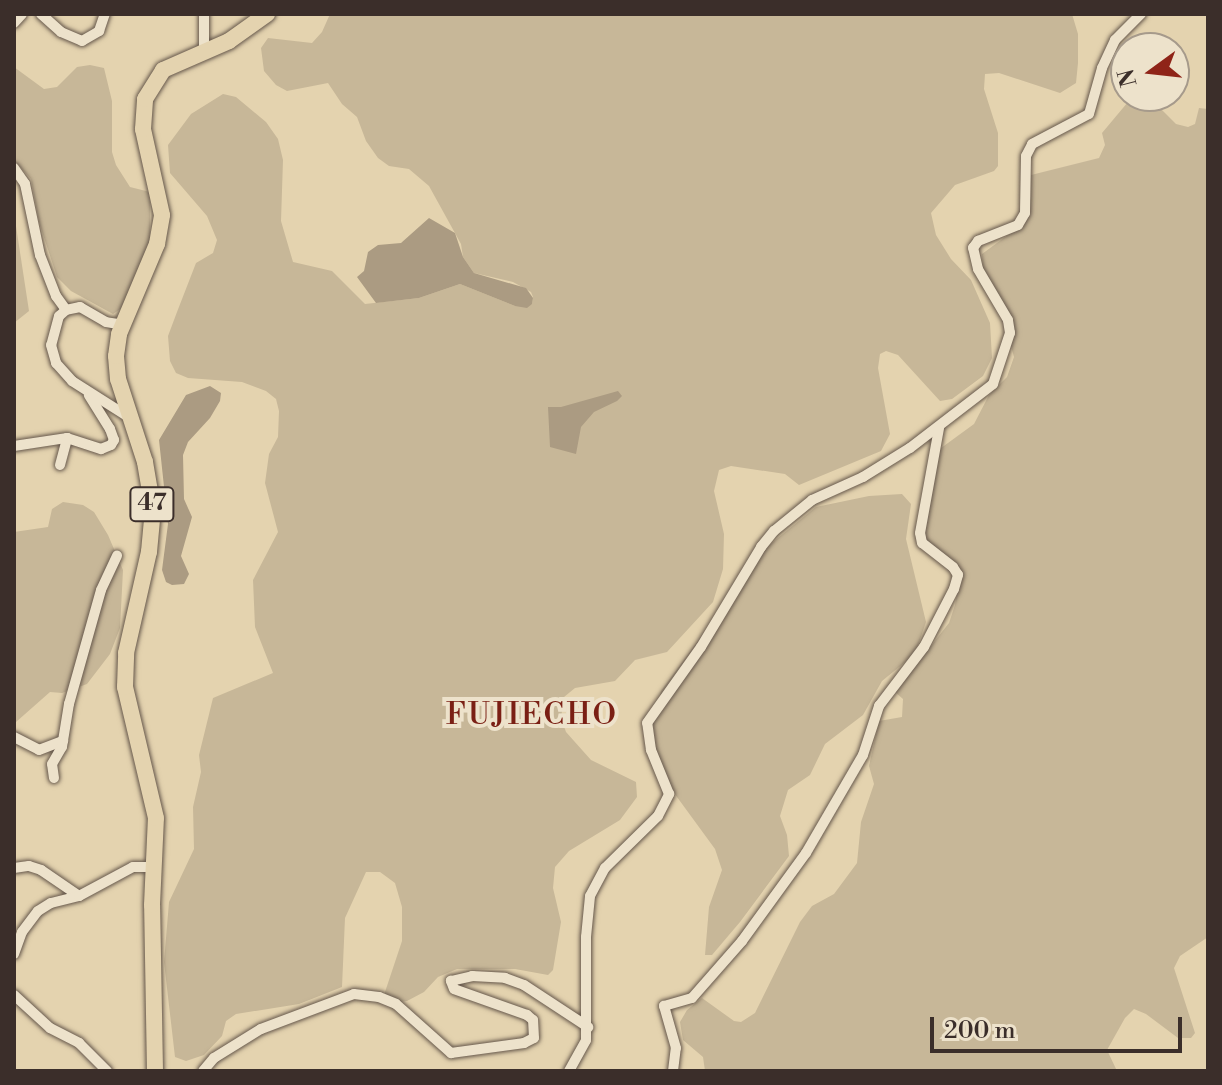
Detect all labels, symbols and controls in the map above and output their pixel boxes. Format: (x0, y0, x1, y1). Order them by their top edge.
north arrow (1110, 32, 1190, 112)
text: N (1113, 66, 1144, 90)
road number: 47 (128, 484, 176, 524)
district label: FUJIECHO (446, 697, 618, 733)
scale bar (934, 1001, 1186, 1051)
text: 200 m (944, 1016, 1015, 1046)

